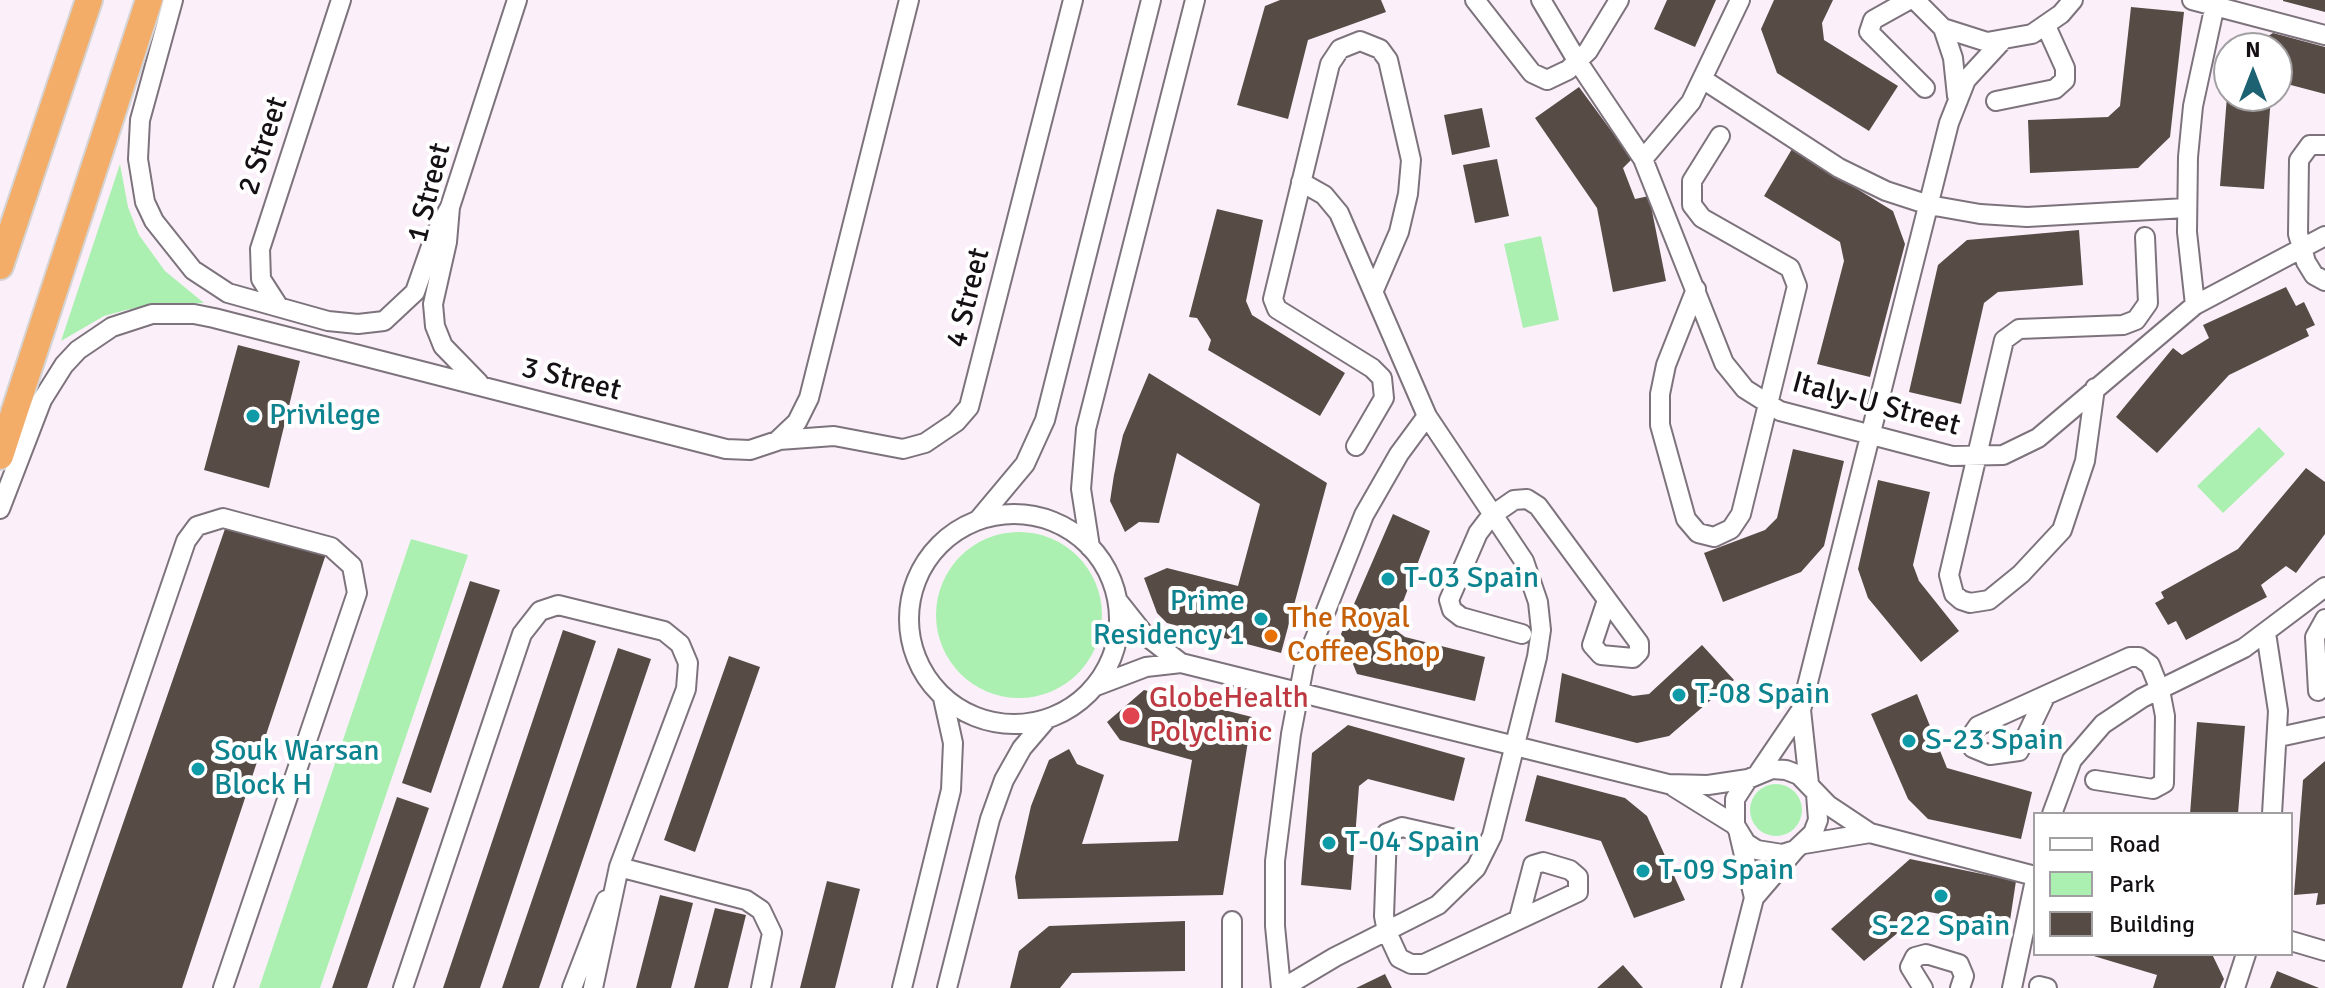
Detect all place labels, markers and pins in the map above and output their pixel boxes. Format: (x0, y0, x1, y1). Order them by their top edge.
place label: Privilege (269, 398, 381, 434)
marker: Privilege (244, 407, 262, 425)
place label: T-03 Spain (1404, 561, 1539, 597)
marker: T-03 Spain (1379, 570, 1397, 588)
place label: Prime Residency 1 (1093, 584, 1245, 654)
place label: The Royal Coffee Shop (1287, 601, 1440, 672)
marker: Prime Residency 1 (1252, 610, 1270, 628)
marker: The Royal Coffee Shop (1262, 627, 1280, 645)
place label: T-08 Spain (1695, 677, 1830, 713)
place label: GlobeHealth Polyclinic (1149, 681, 1309, 752)
marker: T-08 Spain (1670, 686, 1688, 704)
marker: GlobeHealth Polyclinic (1120, 705, 1142, 727)
place label: S-23 Spain (1925, 723, 2063, 759)
marker: S-23 Spain (1900, 732, 1918, 750)
place label: Souk Warsan Block H (214, 734, 380, 804)
marker: Souk Warsan Block H (189, 760, 207, 778)
place label: T-04 Spain (1345, 825, 1480, 861)
marker: T-04 Spain (1320, 834, 1338, 852)
place label: T-09 Spain (1659, 853, 1794, 889)
marker: T-09 Spain (1634, 862, 1652, 880)
marker: S-22 Spain (1932, 887, 1950, 905)
place label: S-22 Spain (1872, 909, 2010, 945)

